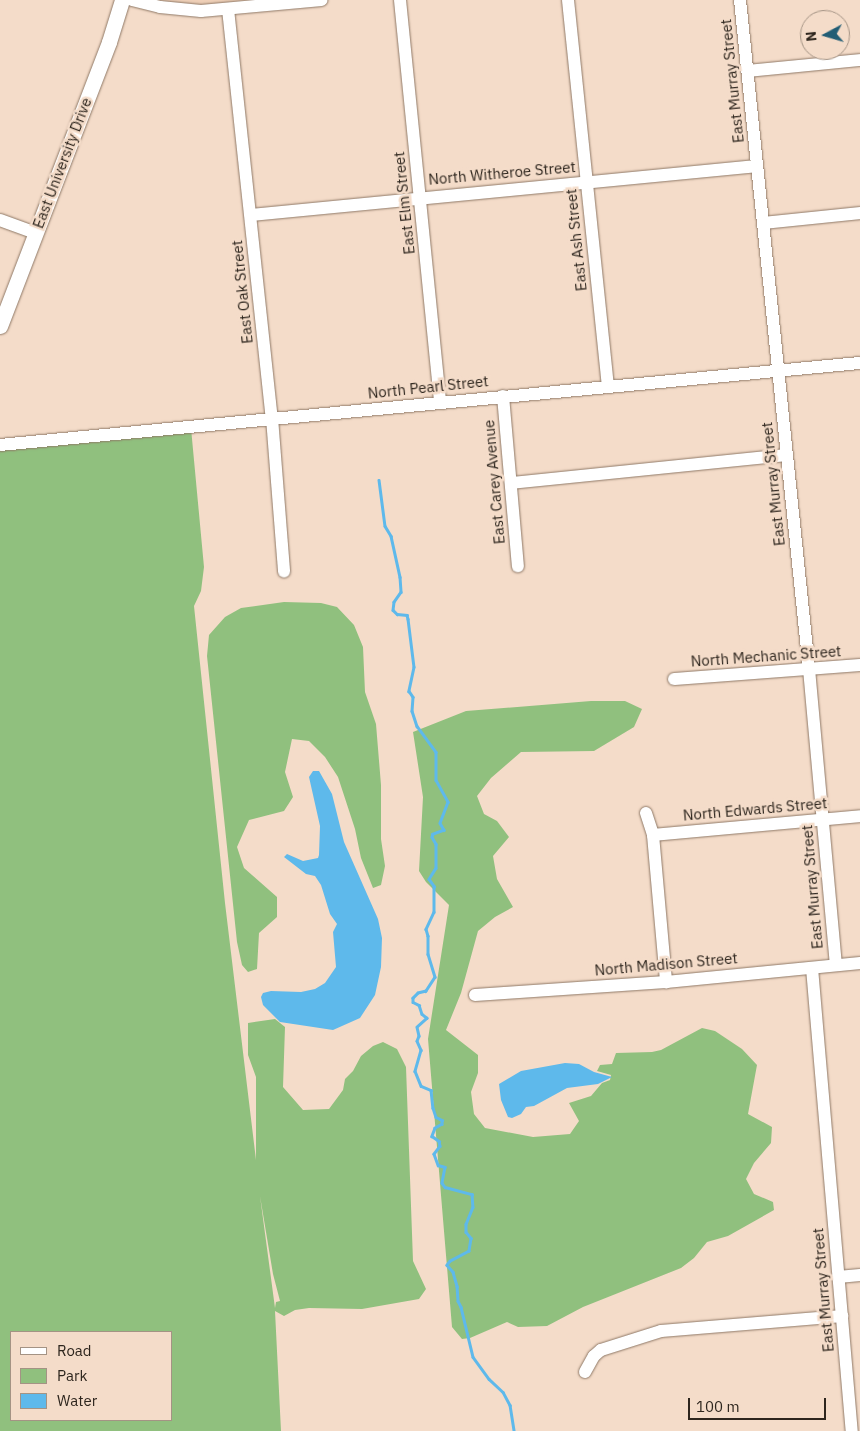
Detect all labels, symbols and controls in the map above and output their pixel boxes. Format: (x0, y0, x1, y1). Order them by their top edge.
north arrow (800, 10, 850, 60)
street label: East Murray Street (717, 18, 747, 144)
text: N (802, 30, 821, 42)
street label: East University Drive (29, 95, 95, 231)
street label: East Elm Street (390, 151, 418, 255)
street label: North Witheroe Street (428, 158, 576, 188)
street label: East Ash Street (562, 188, 590, 292)
street label: East Oak Street (228, 239, 256, 345)
street label: North Pearl Street (367, 372, 489, 402)
street label: East Carey Avenue (480, 419, 508, 545)
street label: East Murray Street (758, 421, 788, 547)
street label: North Mechanic Street (690, 642, 842, 670)
street label: North Edwards Street (682, 794, 828, 824)
street label: East Murray Street (798, 824, 826, 950)
street label: North Madison Street (594, 949, 738, 979)
street label: East Murray Street (809, 1227, 837, 1353)
legend (10, 1331, 172, 1421)
text: Road (57, 1341, 92, 1360)
text: Park (57, 1366, 87, 1385)
scale bar (690, 1388, 828, 1420)
text: Water (57, 1391, 97, 1410)
text: 100 m (696, 1397, 740, 1416)

